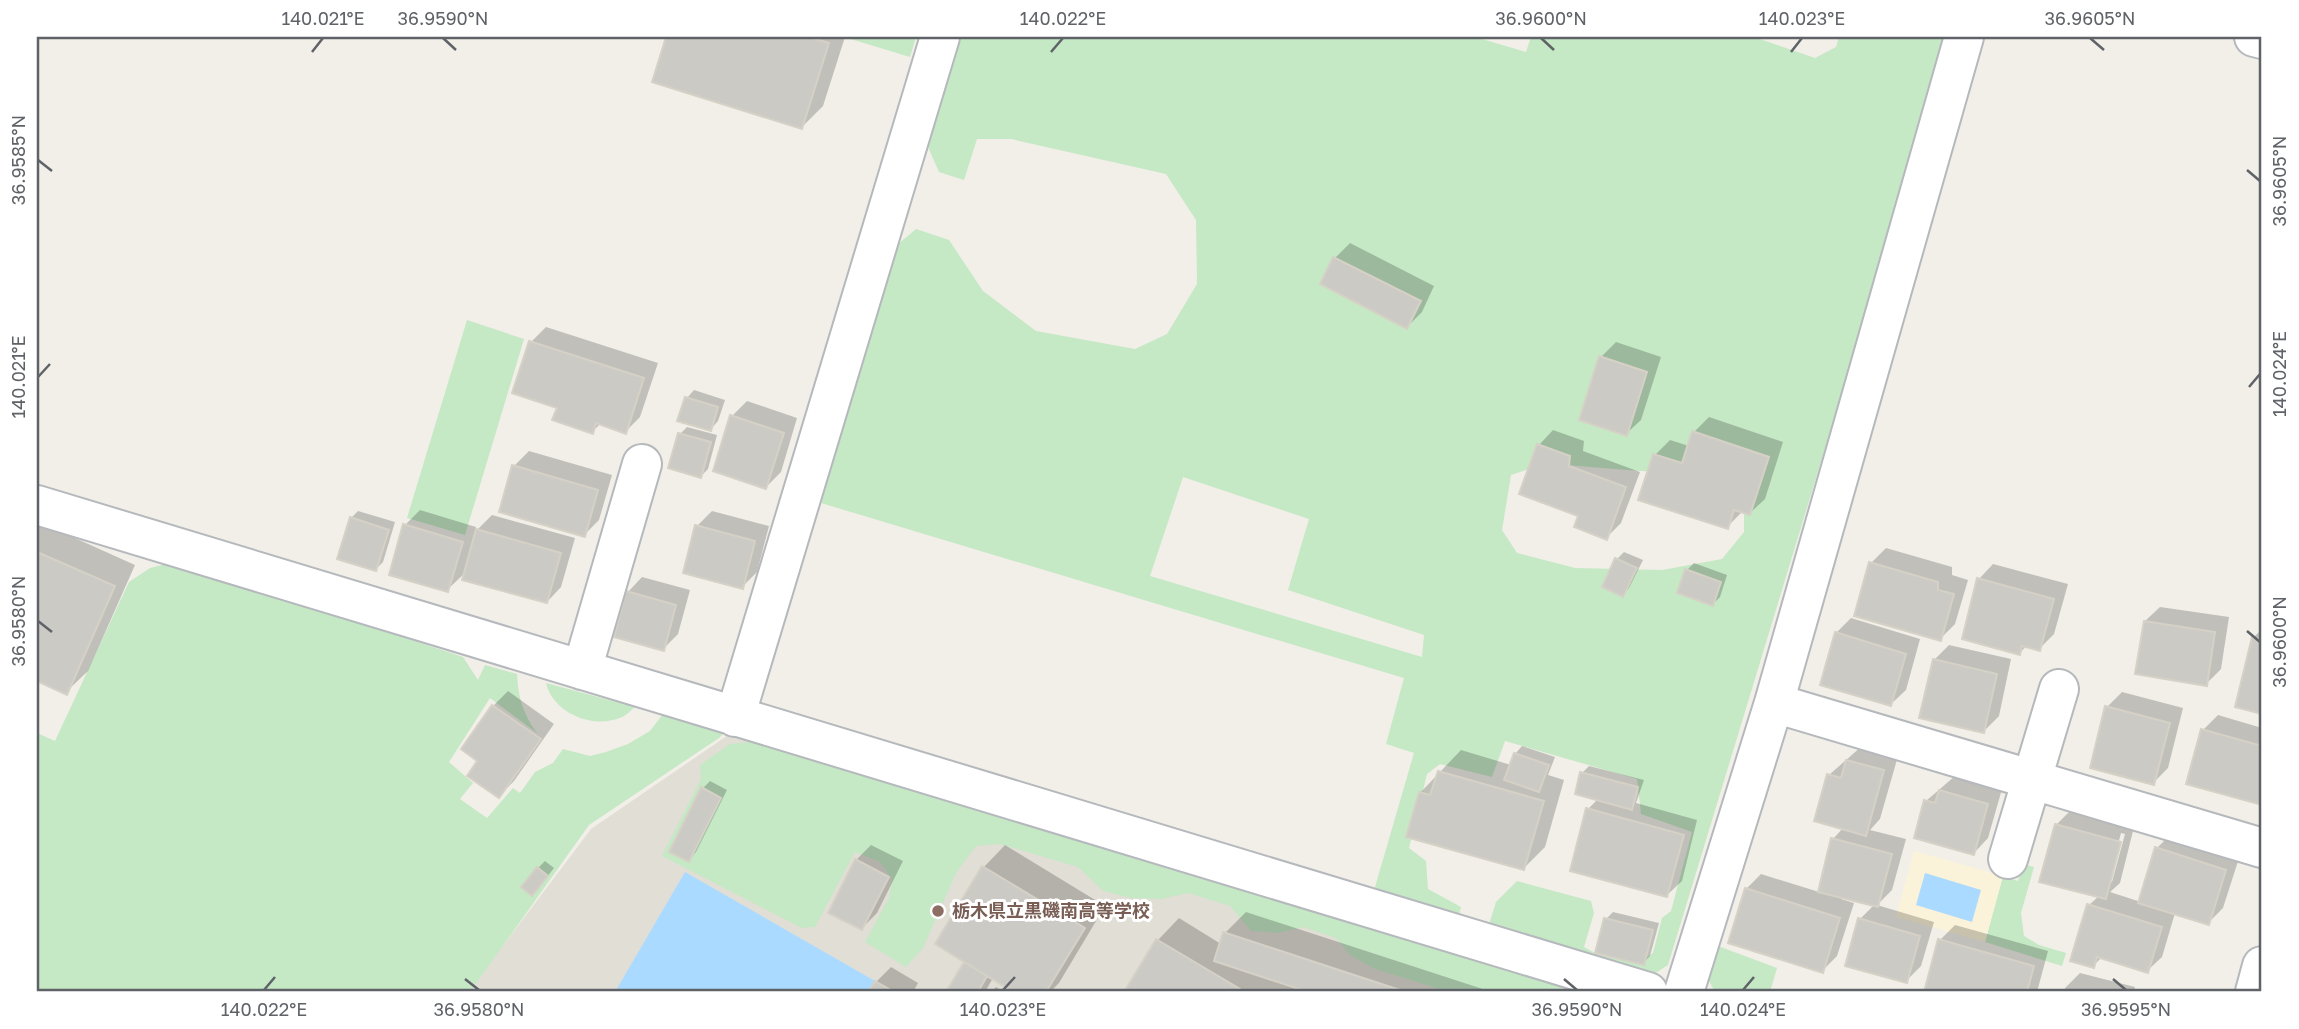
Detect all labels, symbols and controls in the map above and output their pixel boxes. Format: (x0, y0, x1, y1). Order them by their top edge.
text: 140.021°E (281, 7, 365, 29)
text: 36.9590°N (398, 7, 488, 29)
text: 140.022°E (1020, 7, 1106, 29)
text: 36.9600°N (1495, 7, 1587, 29)
text: 140.023°E (1759, 7, 1845, 29)
text: 36.9605°N (2045, 7, 2135, 29)
text: 36.9585°N (7, 115, 29, 205)
text: 36.9605°N (2268, 136, 2290, 226)
text: 140.024°E (2268, 331, 2290, 417)
text: 140.021°E (7, 335, 29, 419)
text: 36.9580°N (7, 576, 29, 667)
text: 36.9600°N (2268, 596, 2290, 688)
place label: 栃木県立黒磯南高等学校 (952, 899, 1150, 921)
marker: 栃木県立黒磯南高等学校 (930, 903, 946, 919)
text: 140.022°E (221, 998, 307, 1020)
text: 36.9580°N (434, 998, 525, 1020)
text: 140.023°E (960, 998, 1046, 1020)
text: 36.9590°N (1532, 998, 1622, 1020)
text: 140.024°E (1700, 998, 1786, 1020)
text: 36.9595°N (2081, 998, 2171, 1020)

